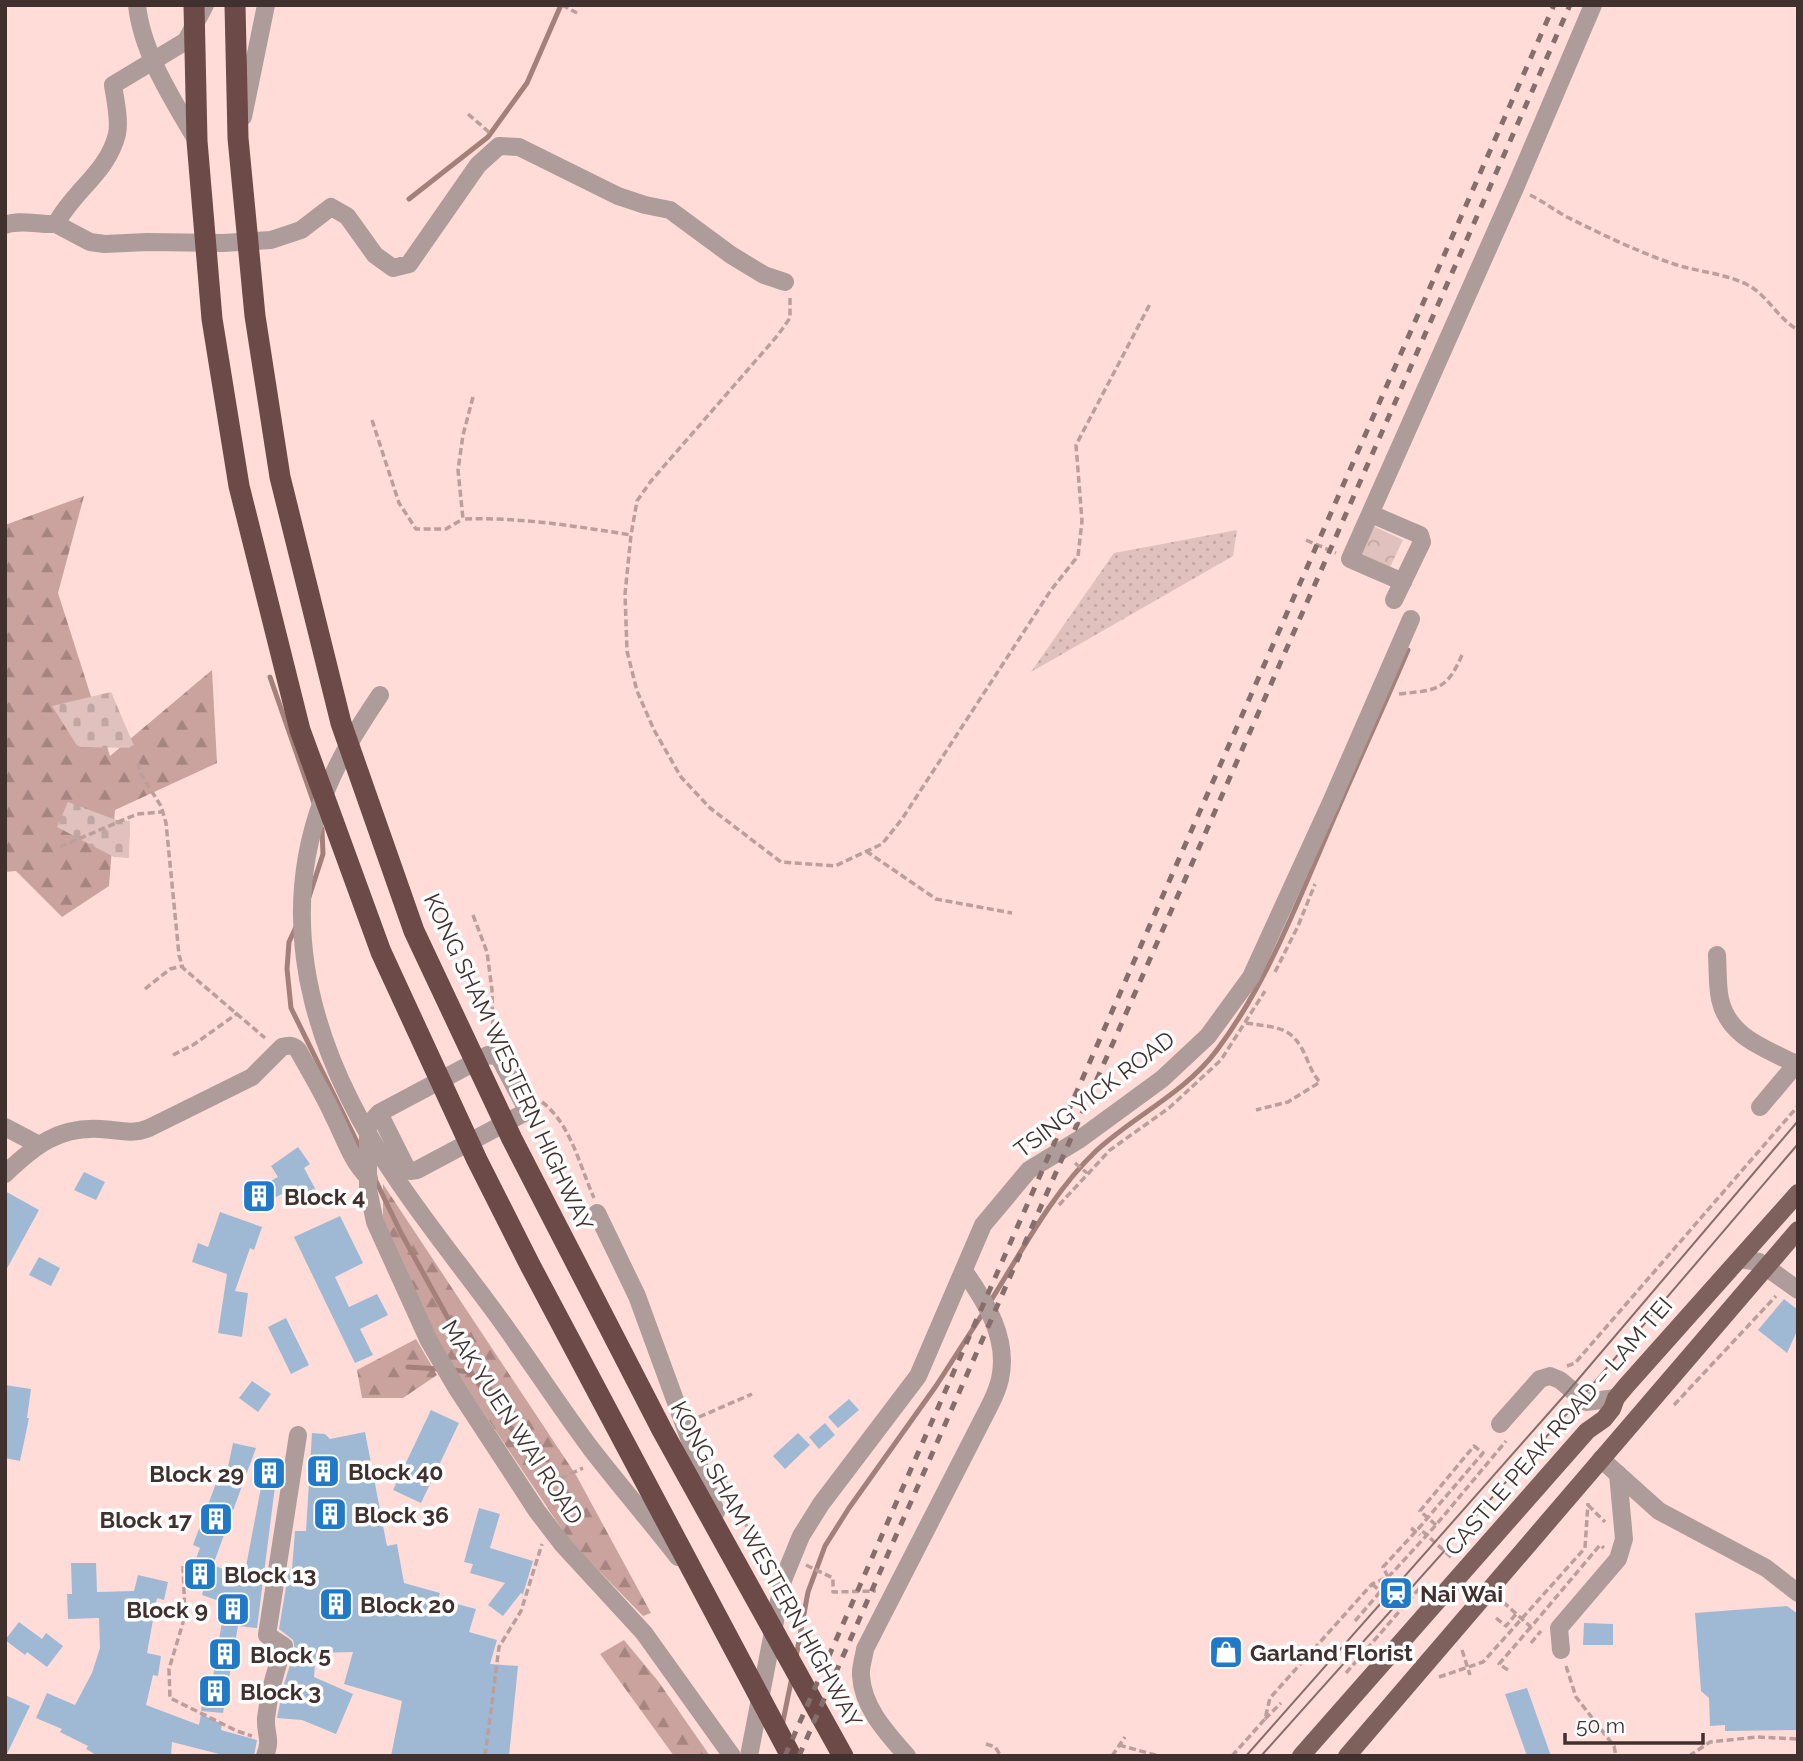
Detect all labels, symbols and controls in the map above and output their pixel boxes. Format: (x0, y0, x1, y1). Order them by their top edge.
street label: KONG SHAM WESTERN HIGHWAY (419, 889, 599, 1235)
street label: TSING YICK ROAD (1009, 1025, 1179, 1163)
building icon: Block 4 (240, 1177, 278, 1215)
place label: Block 4 (284, 1183, 365, 1210)
street label: CASTLE PEAK ROAD – LAM TEI (1439, 1292, 1677, 1560)
street label: MAK YUEN WAI ROAD (437, 1315, 589, 1529)
street label: KONG SHAM WESTERN HIGHWAY (666, 1396, 868, 1732)
building icon: Block 40 (304, 1452, 342, 1490)
building icon: Block 29 (250, 1454, 288, 1492)
place label: Block 40 (348, 1458, 443, 1485)
place label: Block 29 (149, 1460, 244, 1487)
building icon: Block 36 (311, 1495, 349, 1533)
building icon: Block 17 (197, 1500, 235, 1538)
place label: Block 36 (354, 1501, 449, 1528)
place label: Block 17 (100, 1506, 192, 1533)
building icon: Block 13 (181, 1555, 219, 1593)
place label: Block 13 (224, 1561, 316, 1588)
station icon: Nai Wai (1377, 1574, 1415, 1612)
place label: Nai Wai (1420, 1580, 1503, 1607)
building icon: Block 20 (317, 1585, 355, 1623)
building icon: Block 9 (214, 1590, 252, 1628)
place label: Block 20 (360, 1591, 455, 1618)
place label: Block 9 (126, 1596, 208, 1623)
shop icon: Garland Florist (1207, 1633, 1245, 1671)
building icon: Block 5 (206, 1635, 244, 1673)
place label: Garland Florist (1250, 1639, 1413, 1666)
place label: Block 5 (250, 1641, 331, 1668)
building icon: Block 3 (196, 1672, 234, 1710)
place label: Block 3 (240, 1678, 321, 1705)
scale bar (1565, 1702, 1703, 1746)
text: 50 m (1576, 1713, 1625, 1738)

